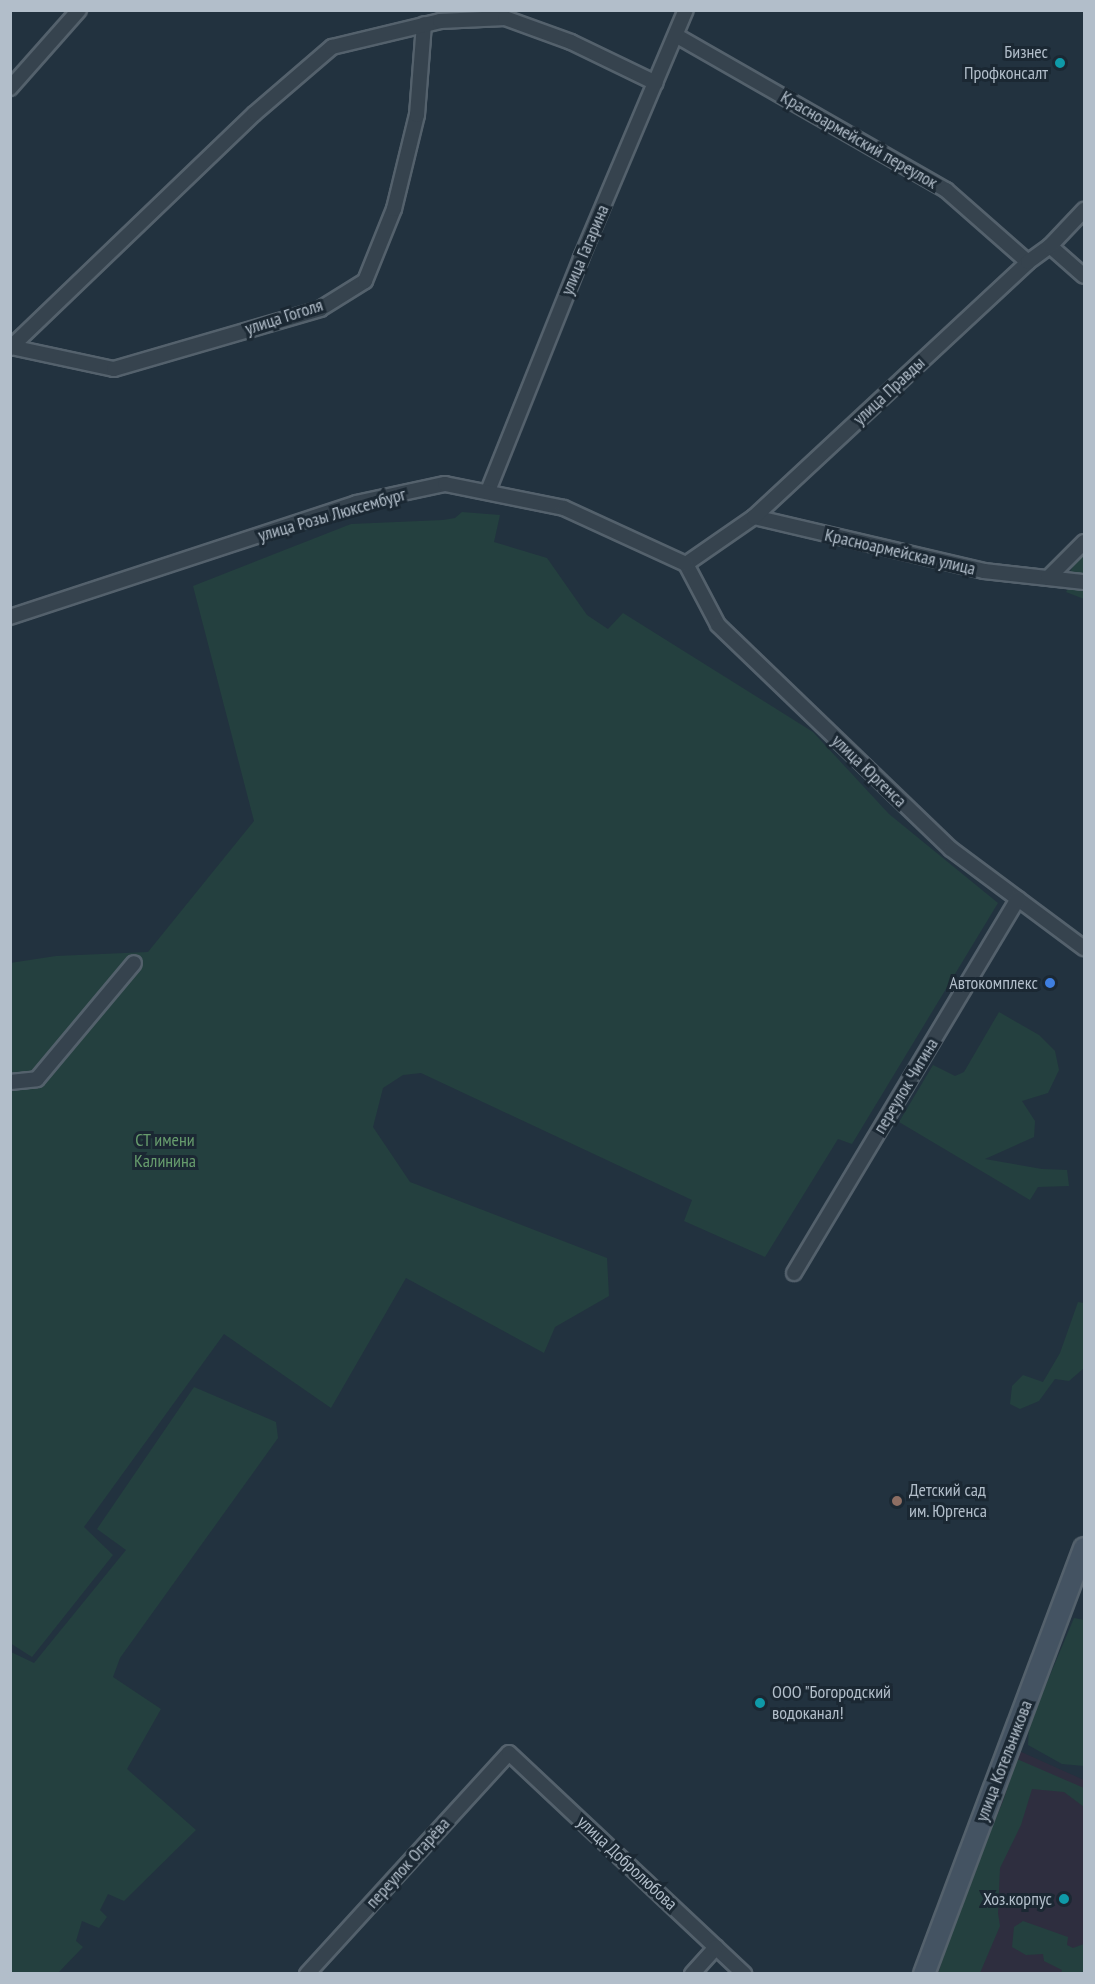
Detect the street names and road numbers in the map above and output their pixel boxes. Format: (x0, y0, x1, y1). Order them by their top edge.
street label: Красноармейский переулок (777, 86, 941, 194)
street label: улица Гагарина (556, 202, 614, 298)
street label: улица Гоголя (242, 294, 326, 340)
street label: улица Правды (849, 352, 929, 430)
street label: улица Розы Люксембург (256, 484, 408, 546)
street label: Красноармейская улица (823, 524, 977, 580)
street label: улица Юргенса (827, 730, 911, 812)
street label: переулок Чигина (869, 1034, 943, 1138)
street label: улица Котельникова (971, 1697, 1037, 1825)
street label: улица Добролюбова (572, 1811, 682, 1915)
street label: переулок Огарёва (362, 1813, 454, 1913)

